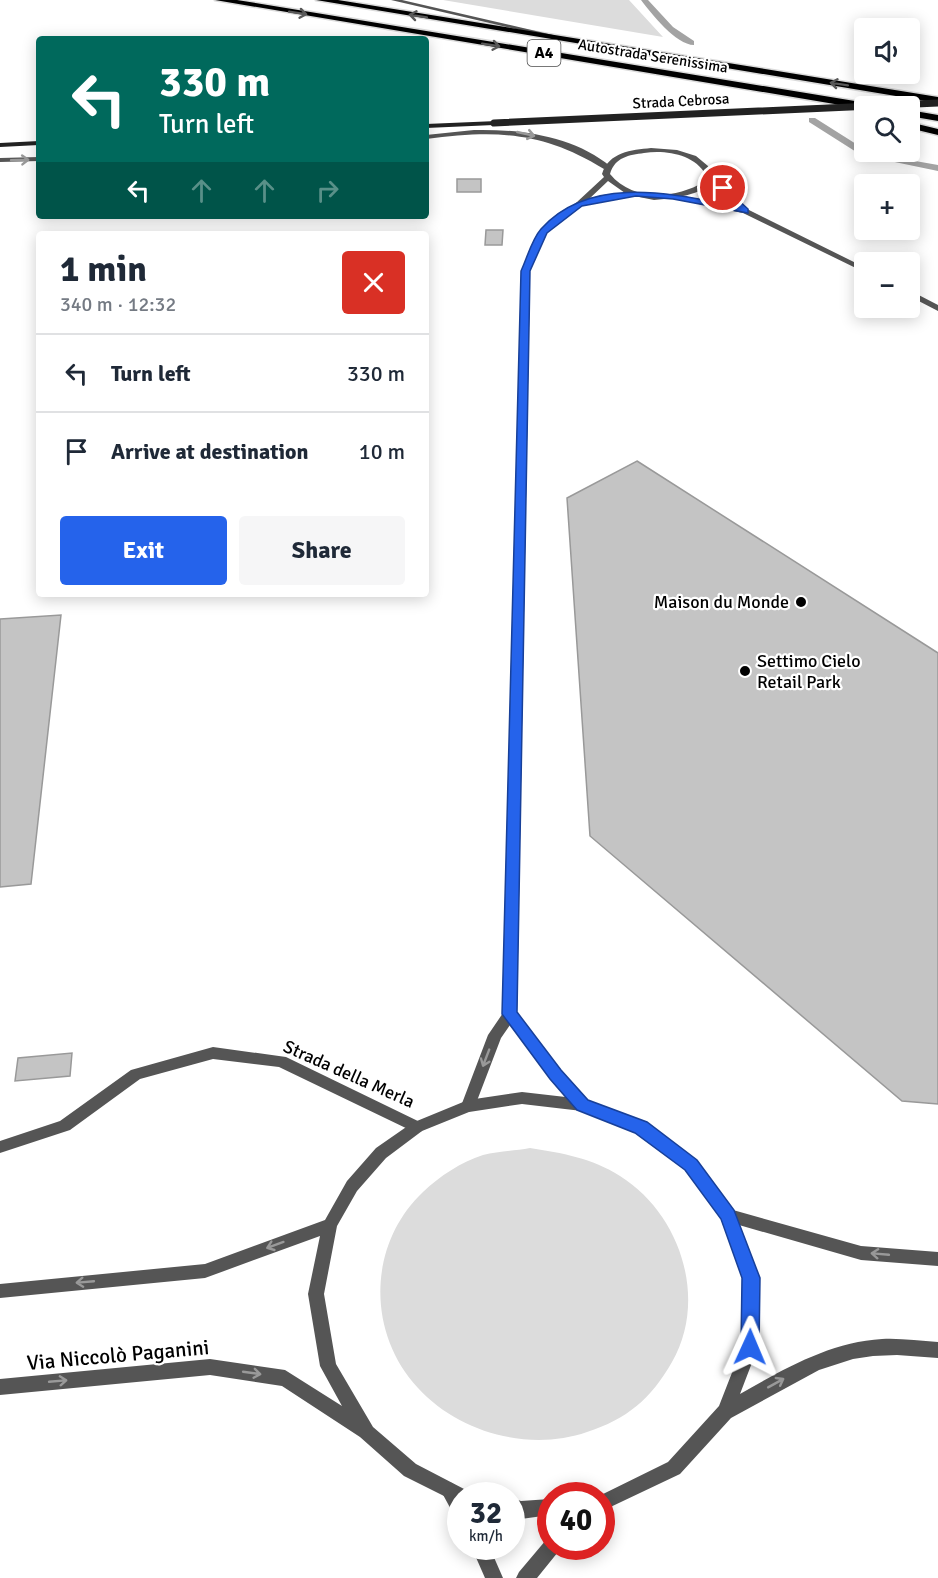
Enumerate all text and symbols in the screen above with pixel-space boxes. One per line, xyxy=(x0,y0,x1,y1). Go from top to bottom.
one-way arrow xyxy=(288,8,308,19)
one-way arrow xyxy=(409,10,429,21)
map controls xyxy=(854,18,920,318)
button: sound xyxy=(854,18,920,84)
street label: Autostrada Serenissima xyxy=(577,35,729,77)
one-way arrow xyxy=(480,39,500,50)
road number: A4 xyxy=(528,40,560,66)
text: 330 m xyxy=(159,57,270,108)
icon: left xyxy=(60,60,138,138)
one-way arrow xyxy=(829,78,849,89)
street label: Strada Cebrosa xyxy=(632,89,730,113)
button: search xyxy=(854,96,920,162)
text: Turn left xyxy=(159,108,254,141)
one-way arrow xyxy=(516,128,535,140)
one-way arrow xyxy=(9,154,29,165)
pin xyxy=(697,162,748,213)
icon: arrive xyxy=(706,171,739,204)
icon: left xyxy=(122,174,155,207)
icon: ahead xyxy=(185,174,218,207)
icon: ahead xyxy=(248,174,281,207)
icon: right xyxy=(311,174,344,207)
button: + xyxy=(854,174,920,240)
text: 1 min xyxy=(60,247,147,292)
button: close xyxy=(342,251,405,314)
button: − xyxy=(854,252,920,318)
text: 340 m · 12:32 xyxy=(60,292,176,317)
icon: left xyxy=(60,357,93,390)
text: Turn left xyxy=(111,360,191,387)
text: 330 m xyxy=(347,360,405,387)
icon: arrive xyxy=(60,435,93,468)
text: Arrive at destination xyxy=(111,438,308,465)
text: 10 m xyxy=(359,438,405,465)
button: Exit xyxy=(60,516,227,585)
button: Share xyxy=(239,516,405,585)
place label: Maison du Monde xyxy=(654,591,789,613)
marker: Maison du Monde xyxy=(794,595,808,609)
place label: Settimo Cielo Retail Park xyxy=(757,650,861,693)
marker: Settimo Cielo Retail Park xyxy=(738,664,752,678)
street label: Strada della Merla xyxy=(280,1035,418,1113)
one-way arrow xyxy=(479,1049,490,1067)
one-way arrow xyxy=(266,1241,285,1252)
one-way arrow xyxy=(870,1248,890,1259)
one-way arrow xyxy=(76,1277,96,1288)
position arrow xyxy=(718,1315,782,1379)
street label: Via Niccolò Paganini xyxy=(26,1334,210,1376)
one-way arrow xyxy=(242,1368,262,1379)
one-way arrow xyxy=(48,1375,68,1386)
one-way arrow xyxy=(767,1377,784,1389)
speed limit sign: 40 xyxy=(537,1482,615,1560)
text: 32 xyxy=(470,1495,502,1532)
text: km/h xyxy=(469,1527,503,1545)

